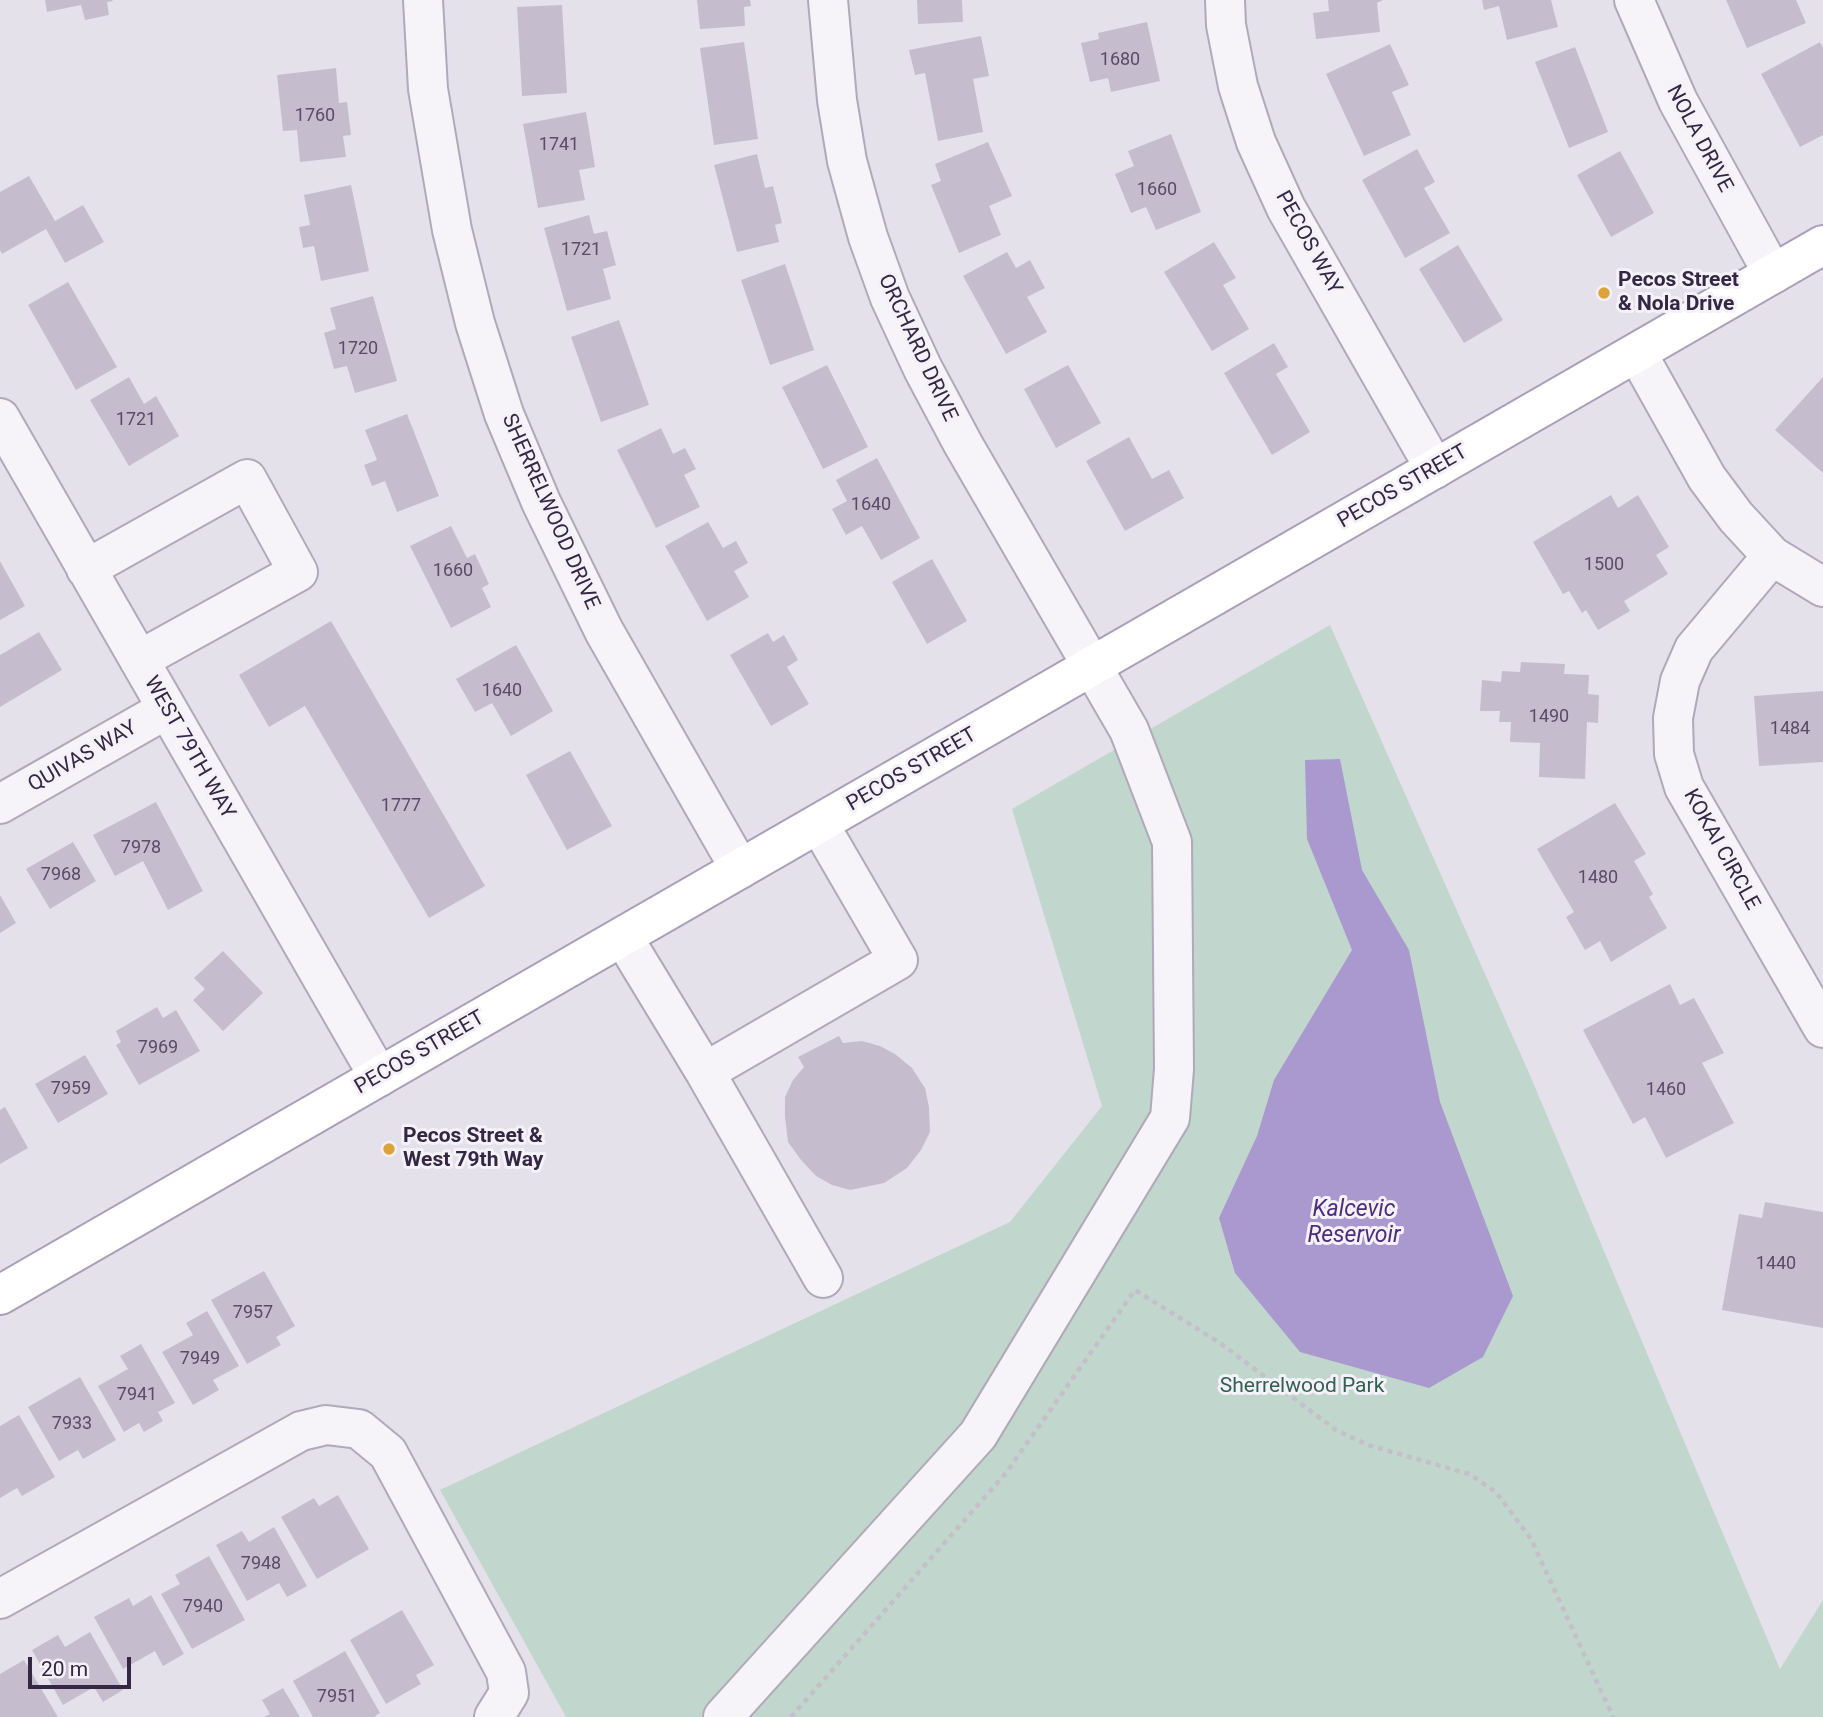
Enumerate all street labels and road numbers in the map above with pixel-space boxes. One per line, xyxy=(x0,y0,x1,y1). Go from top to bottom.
street label: NOLA DRIVE xyxy=(1660,81,1738,197)
street label: PECOS WAY xyxy=(1269,187,1347,299)
street label: ORCHARD DRIVE xyxy=(872,270,962,426)
street label: SHERRELWOOD DRIVE xyxy=(496,410,604,614)
street label: PECOS STREET xyxy=(1334,440,1472,534)
street label: WEST 79TH WAY xyxy=(138,672,240,824)
street label: QUIVAS WAY xyxy=(24,716,142,798)
street label: PECOS STREET xyxy=(843,723,981,817)
street label: KOKAI CIRCLE xyxy=(1677,785,1765,915)
street label: PECOS STREET xyxy=(351,1006,489,1100)

